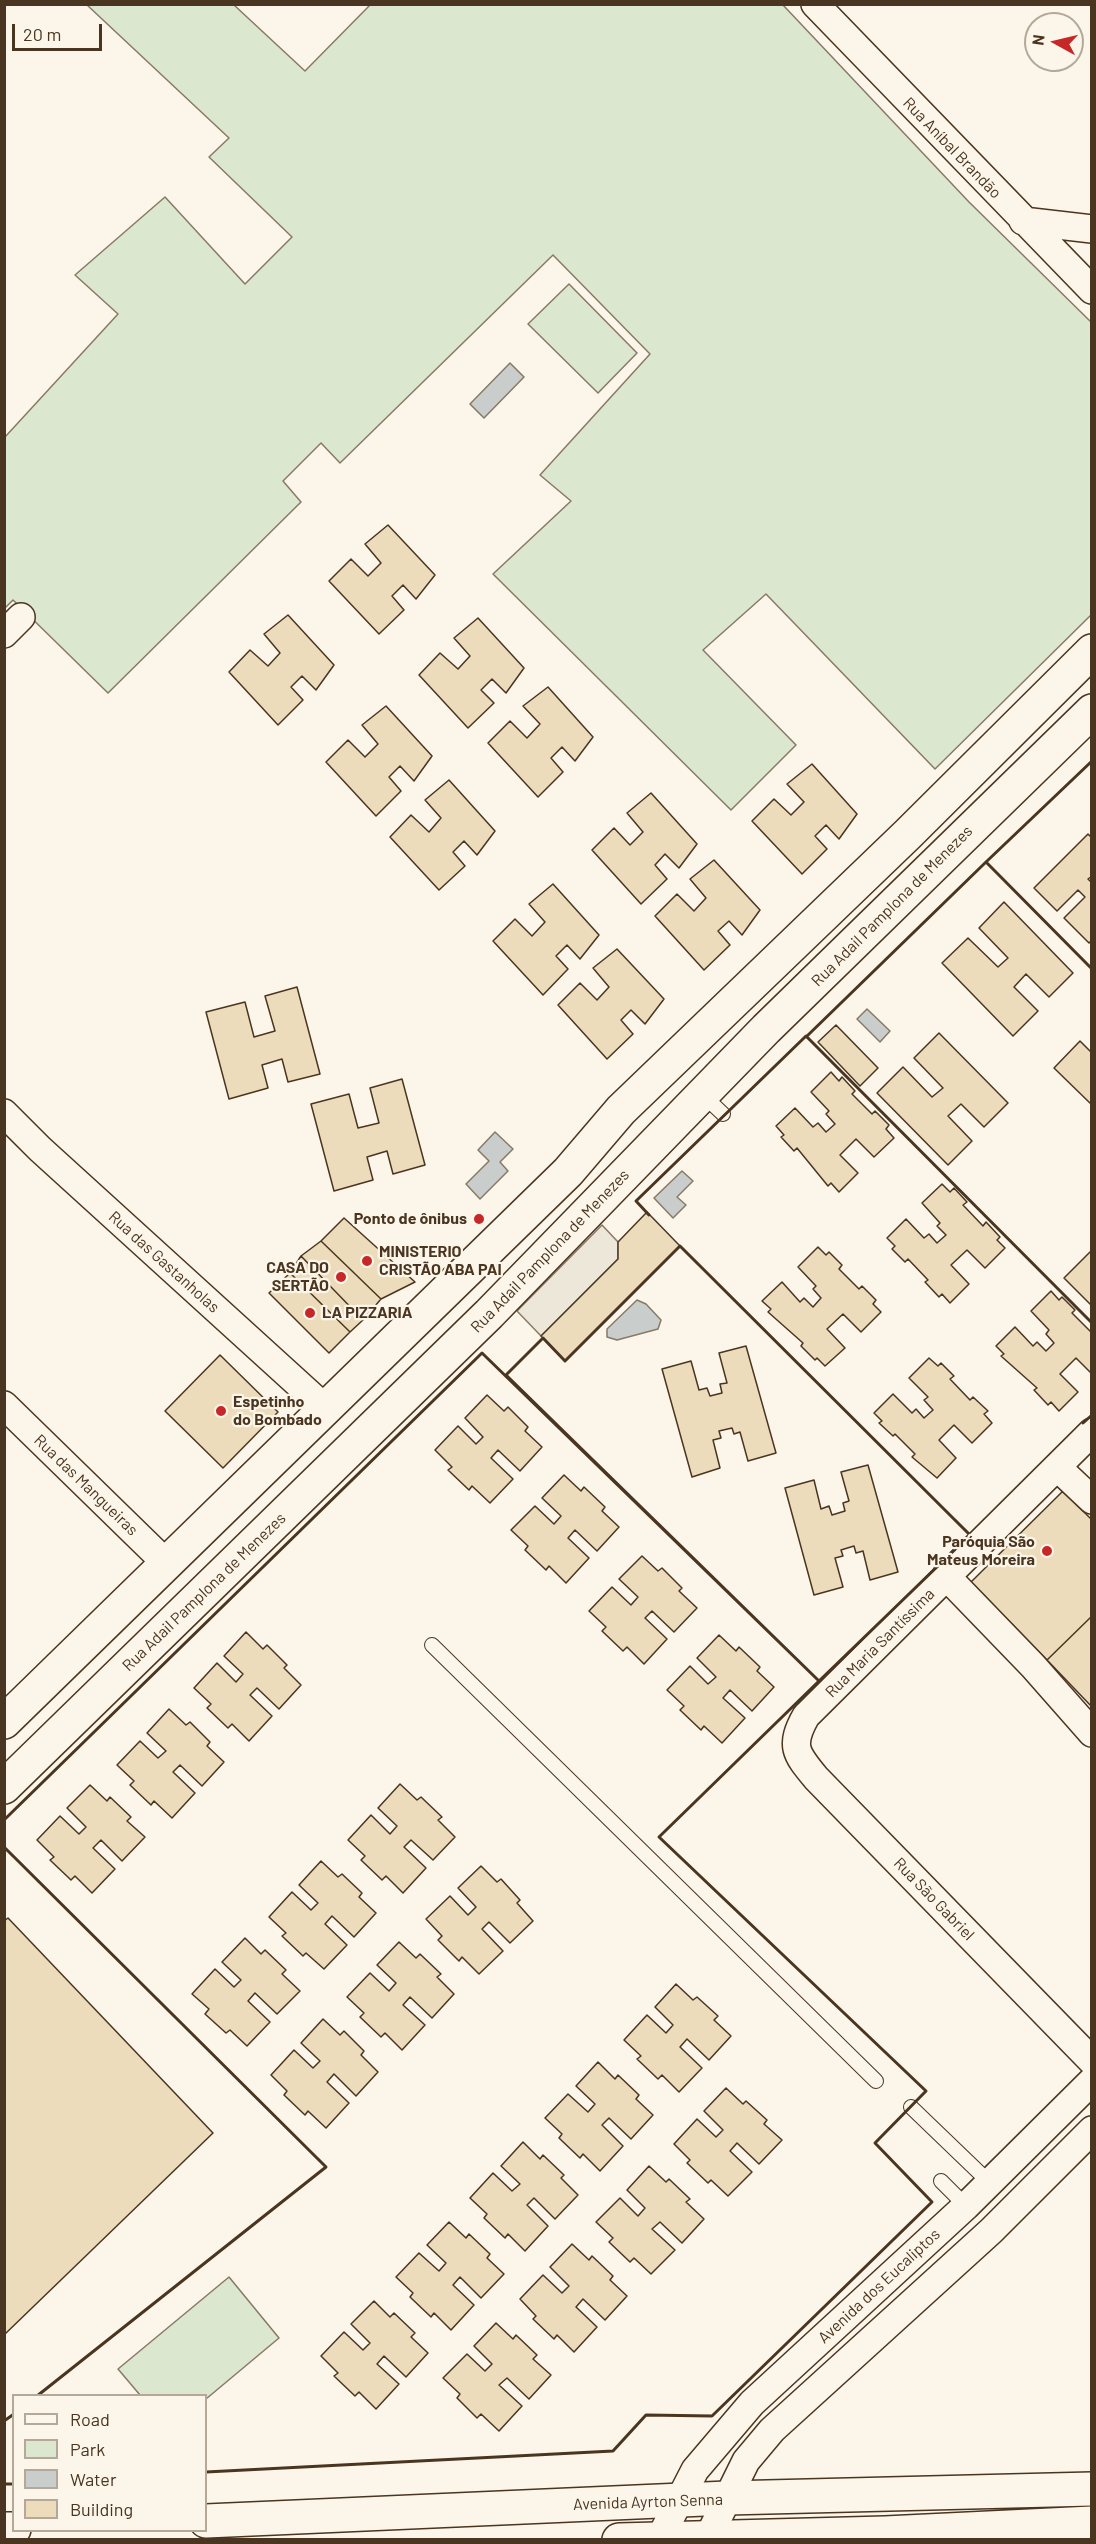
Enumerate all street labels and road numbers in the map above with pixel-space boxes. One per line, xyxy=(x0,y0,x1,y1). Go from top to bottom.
street label: Rua Aníbal Brandão xyxy=(899,93,1005,203)
street label: Rua Adail Pamplona de Menezes xyxy=(807,821,977,991)
street label: Rua Adail Pamplona de Menezes xyxy=(467,1165,633,1337)
street label: Rua das Gastanholas xyxy=(105,1207,223,1317)
street label: Rua das Mangueiras xyxy=(30,1430,142,1540)
street label: Rua Adail Pamplona de Menezes xyxy=(118,1509,290,1675)
street label: Rua Maria Santíssima xyxy=(821,1584,939,1702)
street label: Rua São Gabriel xyxy=(890,1854,978,1944)
street label: Avenida dos Eucaliptos xyxy=(814,2225,944,2347)
street label: Avenida Ayrton Senna xyxy=(573,2490,723,2514)

